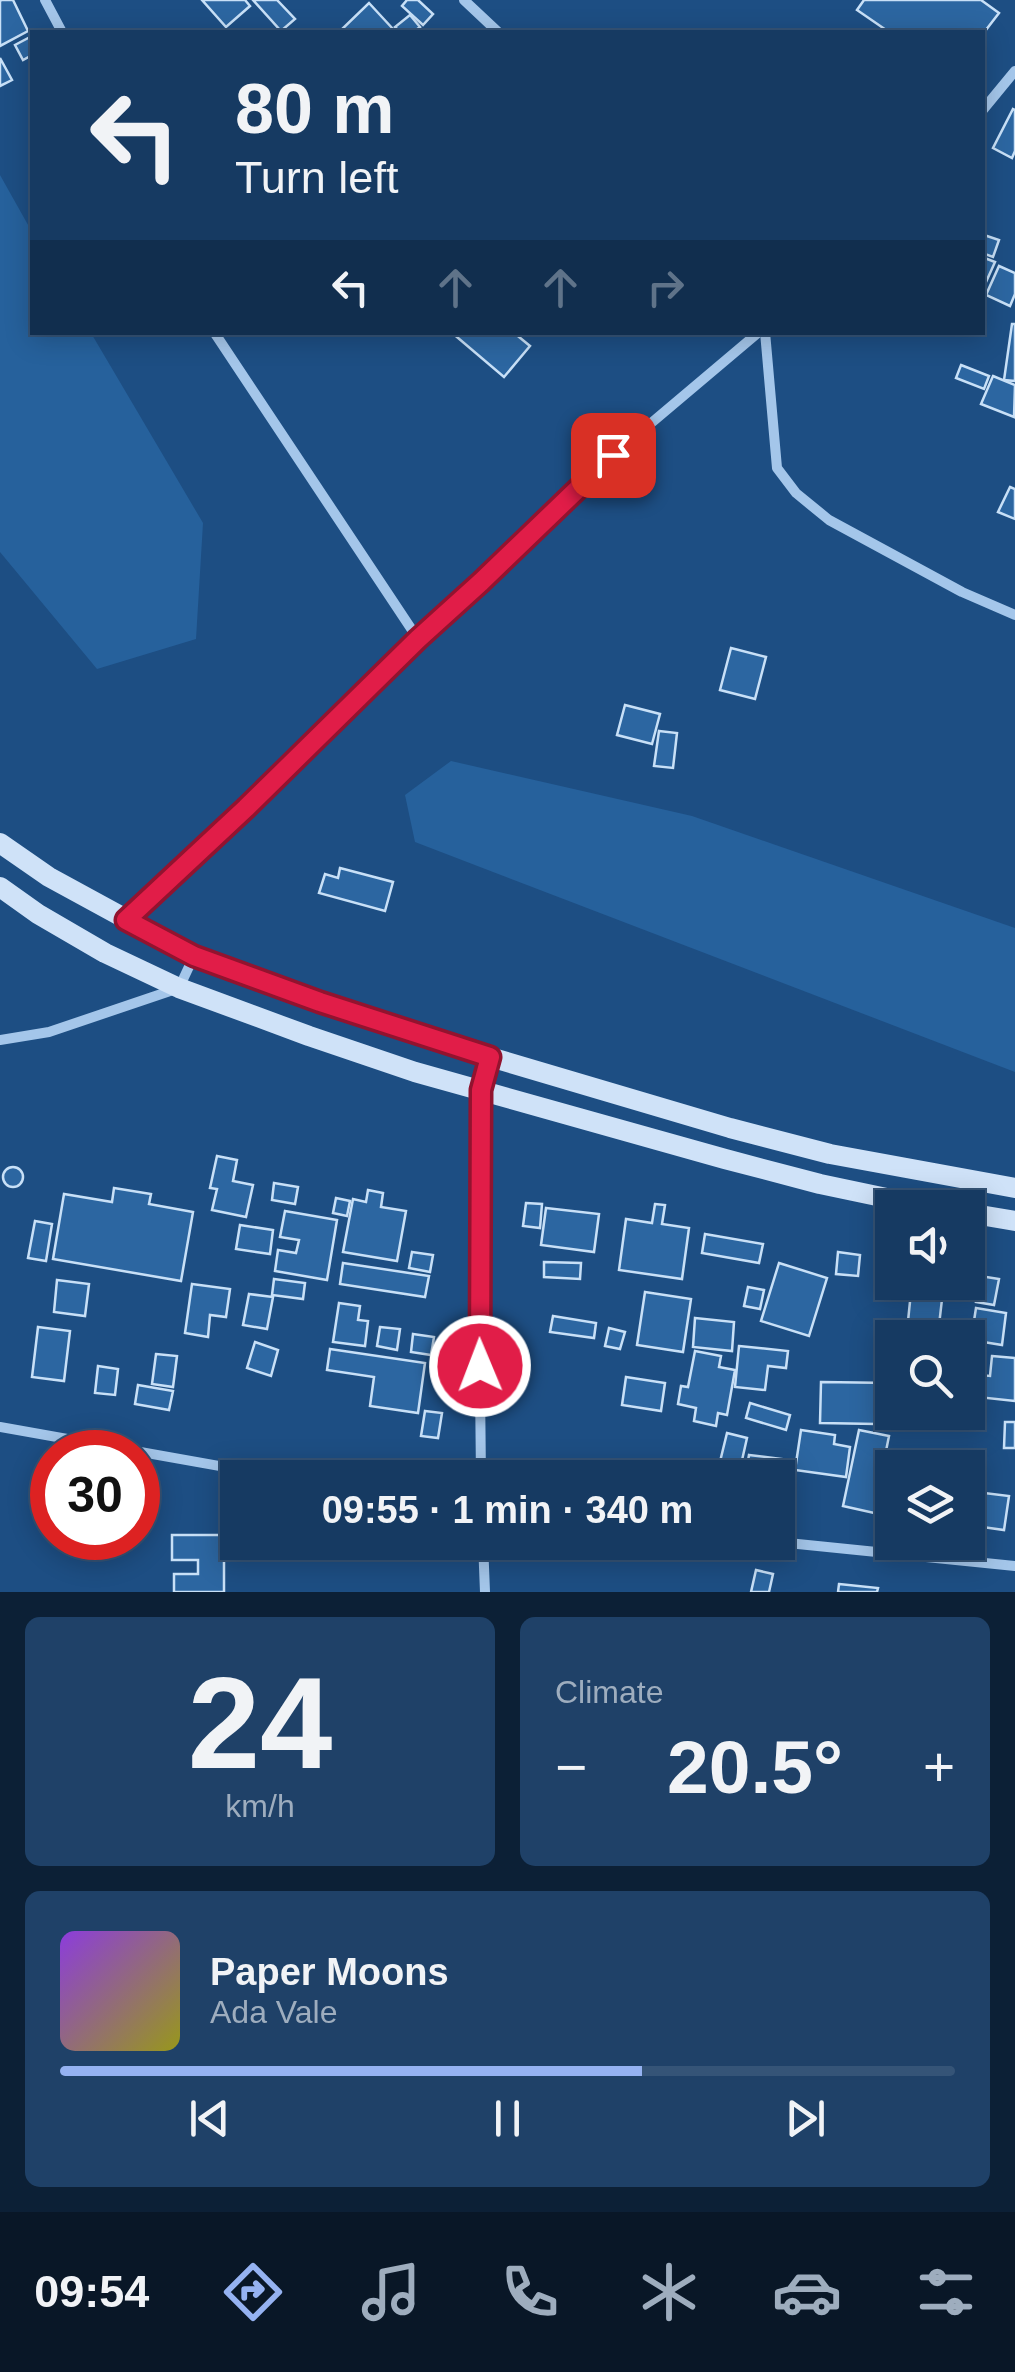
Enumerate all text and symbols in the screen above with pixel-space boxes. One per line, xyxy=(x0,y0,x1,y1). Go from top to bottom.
icon: left xyxy=(70,70,200,200)
text: 80 m xyxy=(235,70,395,148)
text: Turn left xyxy=(235,152,398,203)
icon: left xyxy=(323,260,378,315)
icon: ahead xyxy=(428,260,483,315)
icon: ahead xyxy=(533,260,588,315)
icon: right xyxy=(638,260,693,315)
pin xyxy=(571,413,656,498)
icon: arrive xyxy=(586,428,641,483)
map controls xyxy=(875,1190,985,1560)
button: sound xyxy=(875,1190,985,1300)
position arrow xyxy=(428,1314,532,1418)
button: search xyxy=(875,1320,985,1430)
speed limit sign: 30 xyxy=(30,1430,160,1560)
button: layers xyxy=(875,1450,985,1560)
text: 09:55 · 1 min · 340 m xyxy=(322,1489,693,1531)
text: 24 xyxy=(188,1650,332,1796)
text: Climate xyxy=(555,1674,663,1710)
text: 20.5° xyxy=(667,1725,843,1809)
text: − xyxy=(555,1736,587,1798)
text: + xyxy=(923,1736,955,1798)
text: km/h xyxy=(225,1788,295,1824)
text: Paper Moons xyxy=(210,1951,449,1993)
text: Ada Vale xyxy=(210,1994,338,2030)
icon: previous xyxy=(182,2091,237,2146)
icon: pause xyxy=(480,2091,535,2146)
icon: next xyxy=(778,2091,833,2146)
icon: directions xyxy=(218,2257,288,2327)
icon: music xyxy=(356,2257,426,2327)
icon: phone xyxy=(495,2257,565,2327)
icon: climate xyxy=(634,2257,704,2327)
icon: car xyxy=(772,2257,842,2327)
icon: filters xyxy=(911,2257,981,2327)
text: 09:54 xyxy=(34,2266,149,2317)

